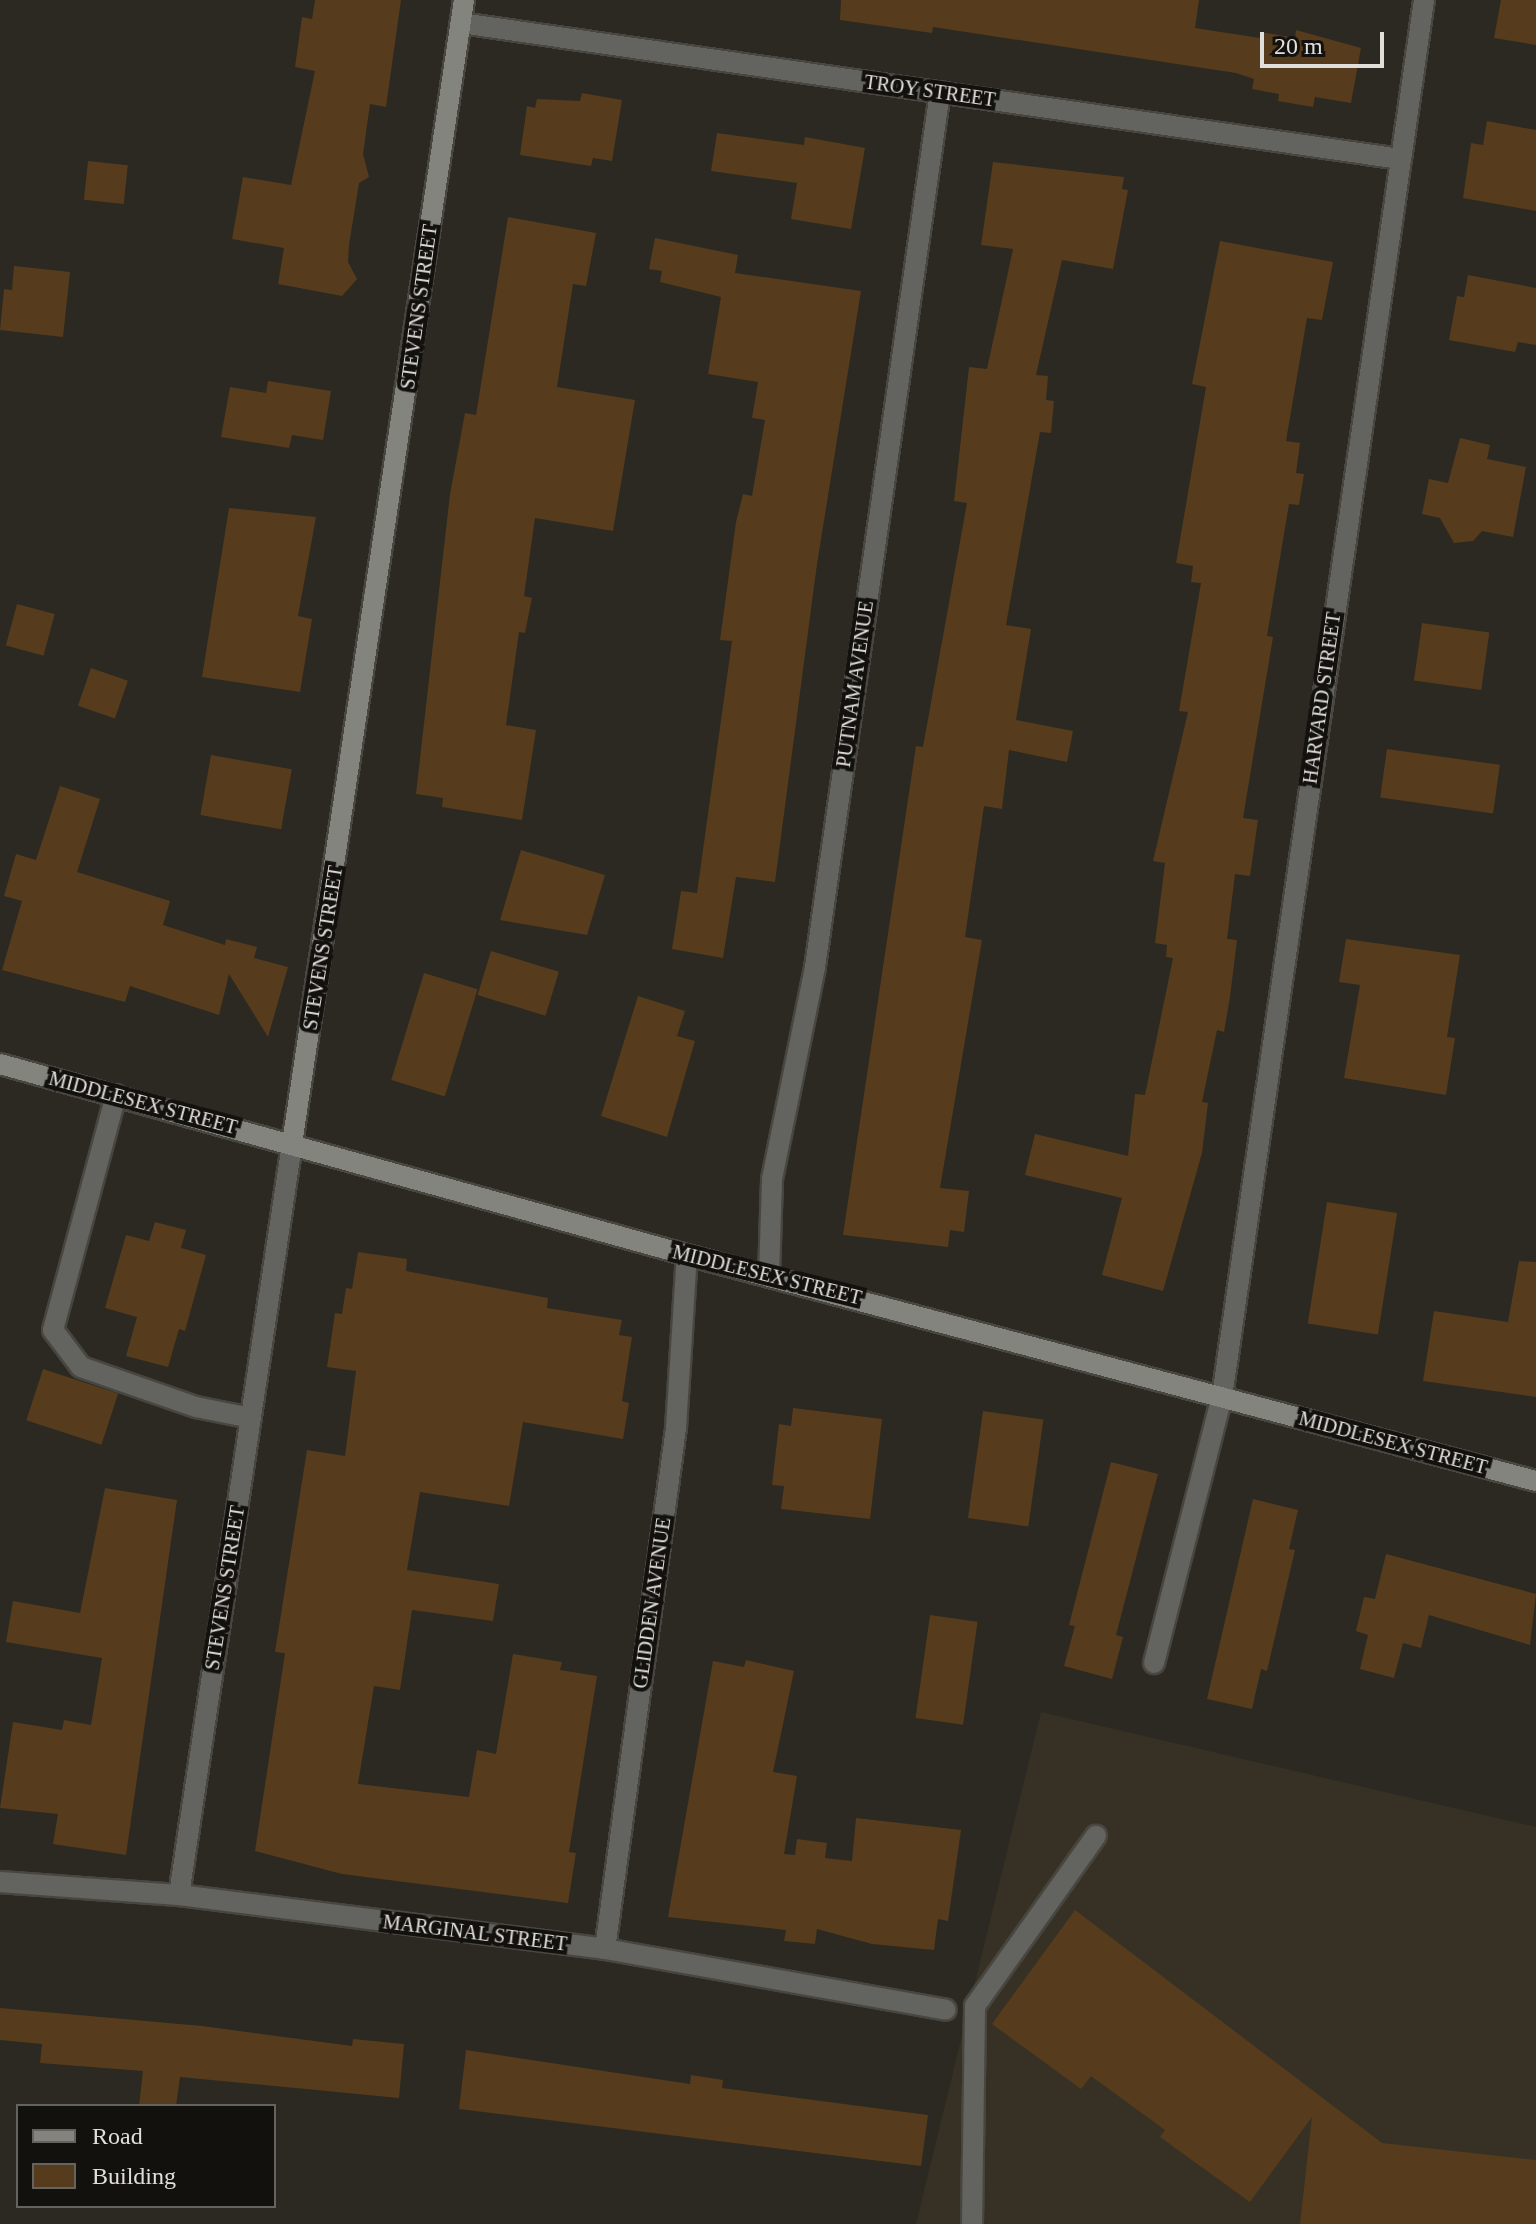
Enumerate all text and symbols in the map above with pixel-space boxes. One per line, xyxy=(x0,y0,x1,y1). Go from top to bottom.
scale bar xyxy=(1264,16,1388,66)
text: 20 m xyxy=(1274,33,1323,59)
street label: TROY STREET xyxy=(863,70,997,112)
street label: STEVENS STREET xyxy=(396,223,442,391)
street label: PUTNAM AVENUE xyxy=(831,599,879,769)
street label: HARVARD STREET xyxy=(1298,611,1346,785)
street label: STEVENS STREET xyxy=(298,864,348,1032)
street label: MIDDLESEX STREET xyxy=(46,1066,240,1140)
street label: MIDDLESEX STREET xyxy=(670,1240,864,1310)
street label: MIDDLESEX STREET xyxy=(1296,1406,1490,1480)
street label: STEVENS STREET xyxy=(200,1504,250,1672)
street label: GLIDDEN AVENUE xyxy=(628,1515,676,1691)
street label: MARGINAL STREET xyxy=(381,1910,569,1956)
legend xyxy=(16,2104,276,2208)
text: Road xyxy=(92,2123,143,2149)
text: Building xyxy=(92,2163,176,2189)

